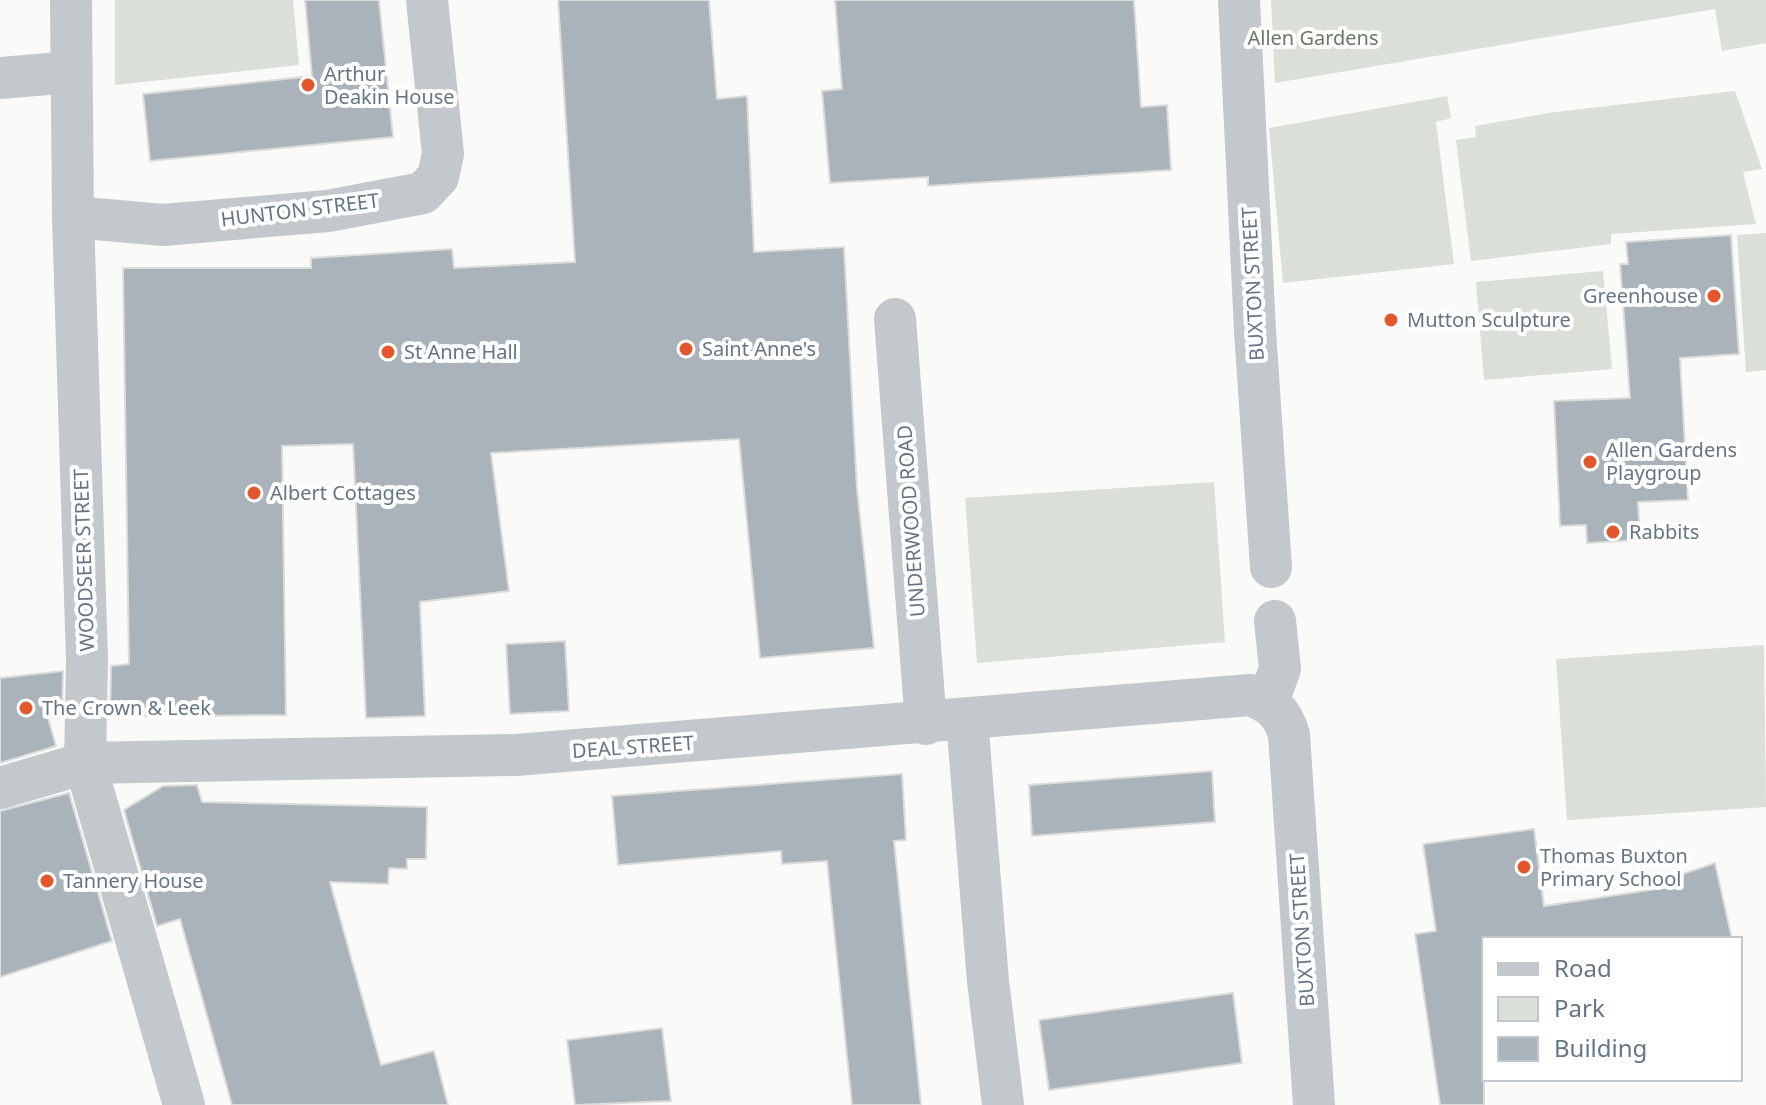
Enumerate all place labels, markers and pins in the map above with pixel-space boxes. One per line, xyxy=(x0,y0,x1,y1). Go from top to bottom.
place label: Arthur Deakin House xyxy=(324,60,455,110)
marker: Arthur Deakin House xyxy=(299,76,317,94)
place label: Greenhouse xyxy=(1583,282,1698,309)
marker: Greenhouse xyxy=(1705,287,1723,305)
place label: Mutton Sculpture xyxy=(1407,306,1571,333)
marker: Mutton Sculpture xyxy=(1382,311,1400,329)
place label: Saint Anne's xyxy=(702,335,816,362)
place label: St Anne Hall xyxy=(404,338,518,365)
marker: Saint Anne's xyxy=(677,340,695,358)
marker: St Anne Hall xyxy=(379,343,397,361)
place label: Allen Gardens Playgroup xyxy=(1606,436,1737,486)
marker: Allen Gardens Playgroup xyxy=(1581,453,1599,471)
place label: Albert Cottages xyxy=(270,479,416,506)
marker: Albert Cottages xyxy=(245,484,263,502)
place label: Rabbits xyxy=(1629,518,1699,545)
marker: Rabbits xyxy=(1604,523,1622,541)
place label: The Crown & Leek xyxy=(42,694,211,721)
marker: The Crown & Leek xyxy=(17,699,35,717)
place label: Thomas Buxton Primary School xyxy=(1540,842,1688,892)
marker: Thomas Buxton Primary School xyxy=(1515,858,1533,876)
place label: Tannery House xyxy=(63,867,204,894)
marker: Tannery House xyxy=(38,872,56,890)

